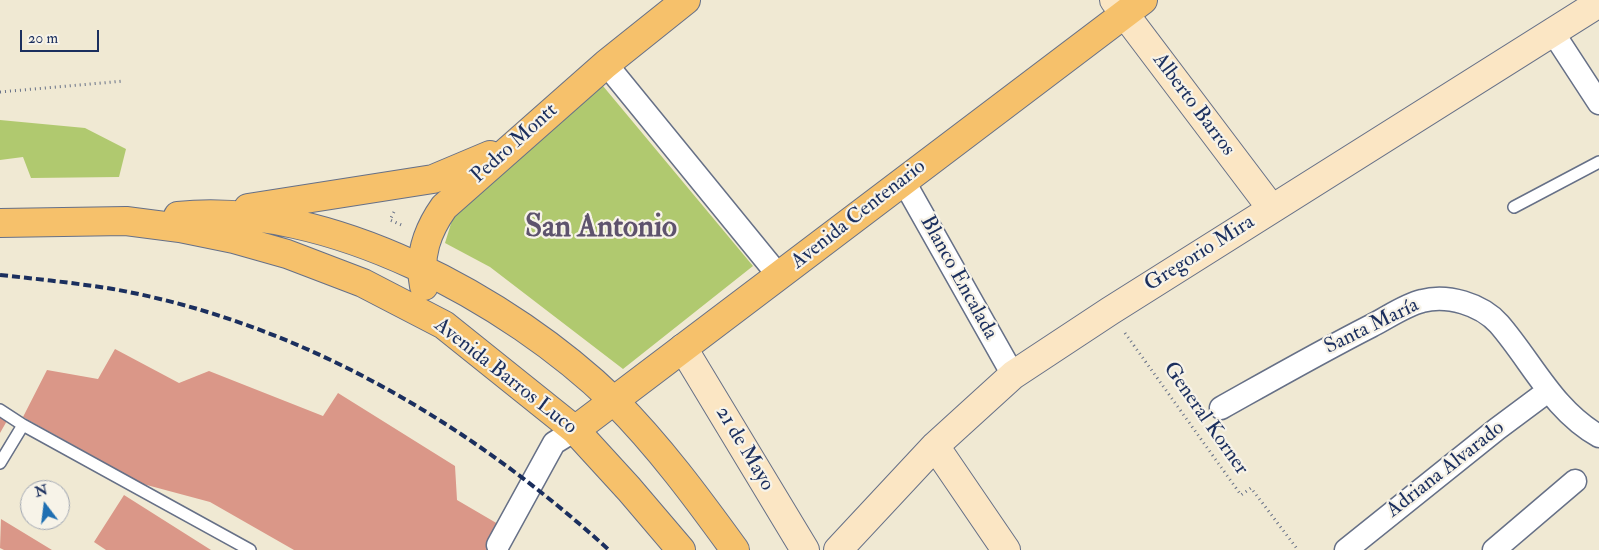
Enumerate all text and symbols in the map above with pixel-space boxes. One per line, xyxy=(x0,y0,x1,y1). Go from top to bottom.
scale bar xyxy=(22,20,101,52)
text: 20 m xyxy=(28,29,58,48)
street label: Alberto Barros xyxy=(1146,49,1240,161)
street label: Pedro Montt xyxy=(467,99,563,189)
street label: Avenida Centenario xyxy=(787,155,931,275)
district label: San Antonio xyxy=(525,210,677,248)
street label: Gregorio Mira xyxy=(1140,210,1260,298)
street label: Blanco Encalada xyxy=(914,212,1002,344)
street label: Santa María xyxy=(1321,293,1423,361)
street label: Avenida Barros Luco xyxy=(429,313,581,441)
street label: General Korner xyxy=(1157,358,1253,480)
street label: 21 de Mayo xyxy=(709,402,779,496)
street label: Adriana Alvarado xyxy=(1382,416,1510,524)
north arrow xyxy=(20,480,70,530)
text: N xyxy=(33,481,49,501)

